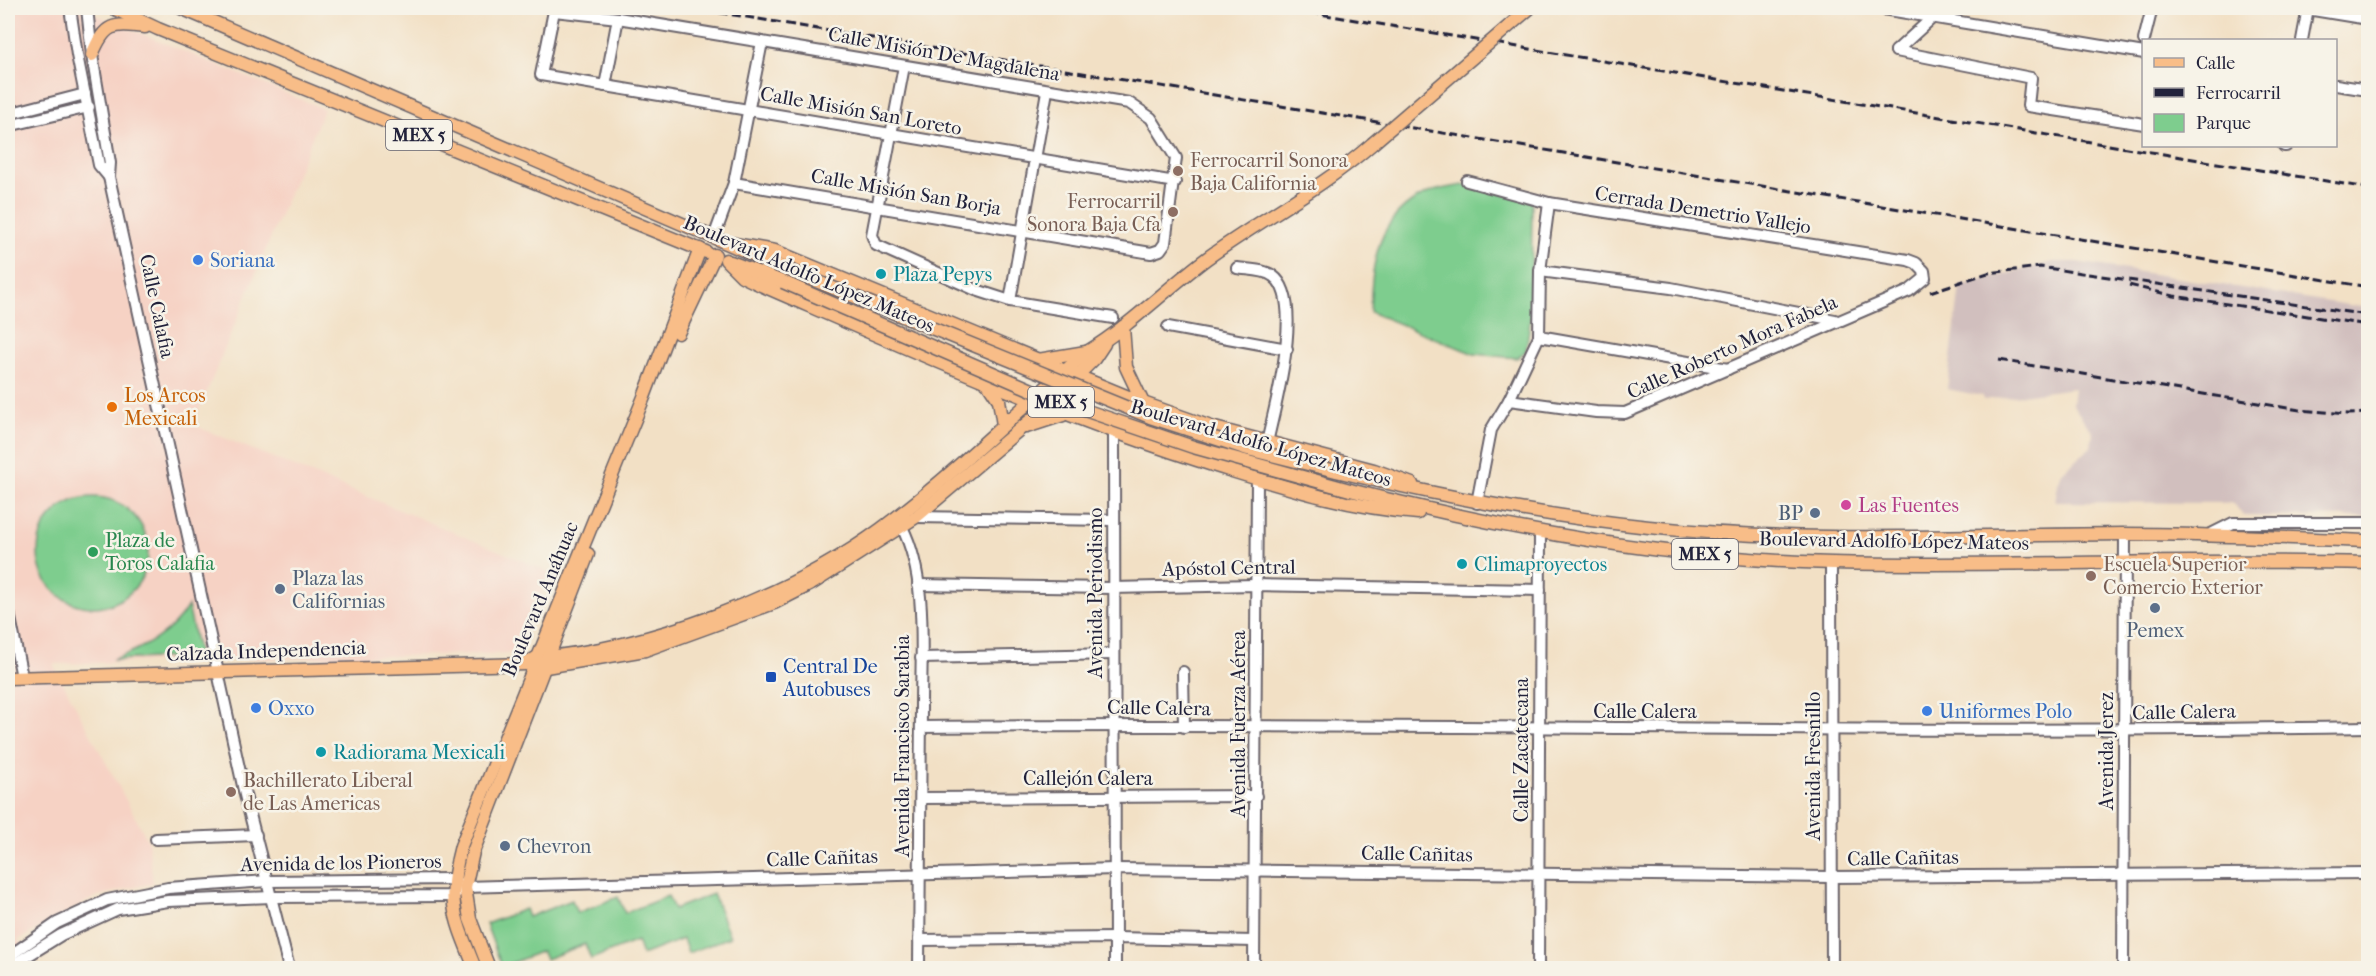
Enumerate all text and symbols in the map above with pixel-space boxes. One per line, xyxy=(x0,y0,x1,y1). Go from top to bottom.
street label: Calle Misión De Magdalena xyxy=(826,22,1062,86)
legend xyxy=(2142,39,2337,147)
text: Calle xyxy=(2196,53,2235,74)
street label: Calle Misión San Loreto xyxy=(758,82,964,140)
text: Ferrocarril xyxy=(2196,83,2281,104)
text: Parque xyxy=(2196,113,2251,134)
road number: MEX 5 xyxy=(386,120,452,150)
place label: Ferrocarril Sonora Baja California xyxy=(1190,149,1349,195)
street label: Calle Misión San Borja xyxy=(809,164,1004,220)
marker: Ferrocarril Sonora Baja California xyxy=(1171,164,1185,178)
street label: Cerrada Demetrio Vallejo xyxy=(1593,182,1813,238)
place label: Ferrocarril Sonora Baja Cfa xyxy=(1027,190,1162,236)
marker: Ferrocarril Sonora Baja Cfa xyxy=(1166,205,1180,219)
street label: Boulevard Adolfo López Mateos xyxy=(680,211,938,337)
place label: Soriana xyxy=(210,249,276,272)
street label: Calle Calafia xyxy=(135,252,179,361)
marker: Soriana xyxy=(191,253,205,267)
place label: Plaza Pepys xyxy=(893,263,992,286)
marker: Plaza Pepys xyxy=(874,267,888,281)
street label: Calle Roberto Mora Fabela xyxy=(1623,290,1841,404)
place label: Los Arcos Mexicali xyxy=(124,384,206,430)
road number: MEX 5 xyxy=(1028,387,1094,417)
street label: Boulevard Adolfo López Mateos xyxy=(1128,395,1394,491)
marker: Los Arcos Mexicali xyxy=(105,400,119,414)
place label: Las Fuentes xyxy=(1858,494,1959,517)
marker: Las Fuentes xyxy=(1839,498,1853,512)
place label: BP xyxy=(1778,502,1803,525)
marker: BP xyxy=(1808,506,1822,520)
street label: Avenida Periodismo xyxy=(1084,508,1107,679)
street label: Boulevard Anáhuac xyxy=(497,518,583,680)
street label: Boulevard Adolfo López Mateos xyxy=(1759,527,2029,555)
place label: Plaza de Toros Calafia xyxy=(105,529,215,575)
road number: MEX 5 xyxy=(1672,539,1738,569)
marker: Plaza de Toros Calafia xyxy=(86,545,100,559)
place label: Climaproyectos xyxy=(1474,553,1607,576)
place label: Escuela Superior Comercio Exterior xyxy=(2103,553,2263,599)
street label: Apóstol Central xyxy=(1161,555,1296,581)
marker: Climaproyectos xyxy=(1455,557,1469,571)
place label: Plaza las Californias xyxy=(292,567,385,613)
marker: Escuela Superior Comercio Exterior xyxy=(2084,569,2098,583)
marker: Plaza las Californias xyxy=(273,582,287,596)
marker: Pemex xyxy=(2148,601,2162,615)
place label: Pemex xyxy=(2126,619,2185,642)
street label: Avenida Fuerza Aérea xyxy=(1227,630,1250,818)
street label: Avenida Francisco Sarabia xyxy=(891,634,914,858)
street label: Calzada Independencia xyxy=(166,636,367,666)
place label: Central De Autobuses xyxy=(782,655,878,701)
marker: Central De Autobuses xyxy=(764,670,778,684)
street label: Calle Zacatecana xyxy=(1510,677,1533,822)
street label: Avenida Fresnillo xyxy=(1802,692,1825,841)
street label: Avenida Jerez xyxy=(2095,692,2118,811)
street label: Calle Calera xyxy=(1107,696,1212,720)
place label: Oxxo xyxy=(268,697,315,720)
street label: Calle Calera xyxy=(1593,700,1698,723)
place label: Uniformes Polo xyxy=(1939,700,2072,723)
street label: Calle Calera xyxy=(2132,700,2237,724)
marker: Oxxo xyxy=(249,701,263,715)
marker: Uniformes Polo xyxy=(1920,704,1934,718)
place label: Radiorama Mexicali xyxy=(333,741,505,764)
marker: Radiorama Mexicali xyxy=(314,745,328,759)
street label: Callejón Calera xyxy=(1023,767,1154,790)
place label: Bachillerato Liberal de Las Americas xyxy=(243,769,413,815)
marker: Bachillerato Liberal de Las Americas xyxy=(224,785,238,799)
place label: Chevron xyxy=(517,835,592,858)
marker: Chevron xyxy=(498,839,512,853)
street label: Calle Cañitas xyxy=(1361,842,1473,866)
street label: Calle Cañitas xyxy=(766,845,878,871)
street label: Calle Cañitas xyxy=(1847,846,1959,870)
street label: Avenida de los Pioneros xyxy=(239,850,442,876)

